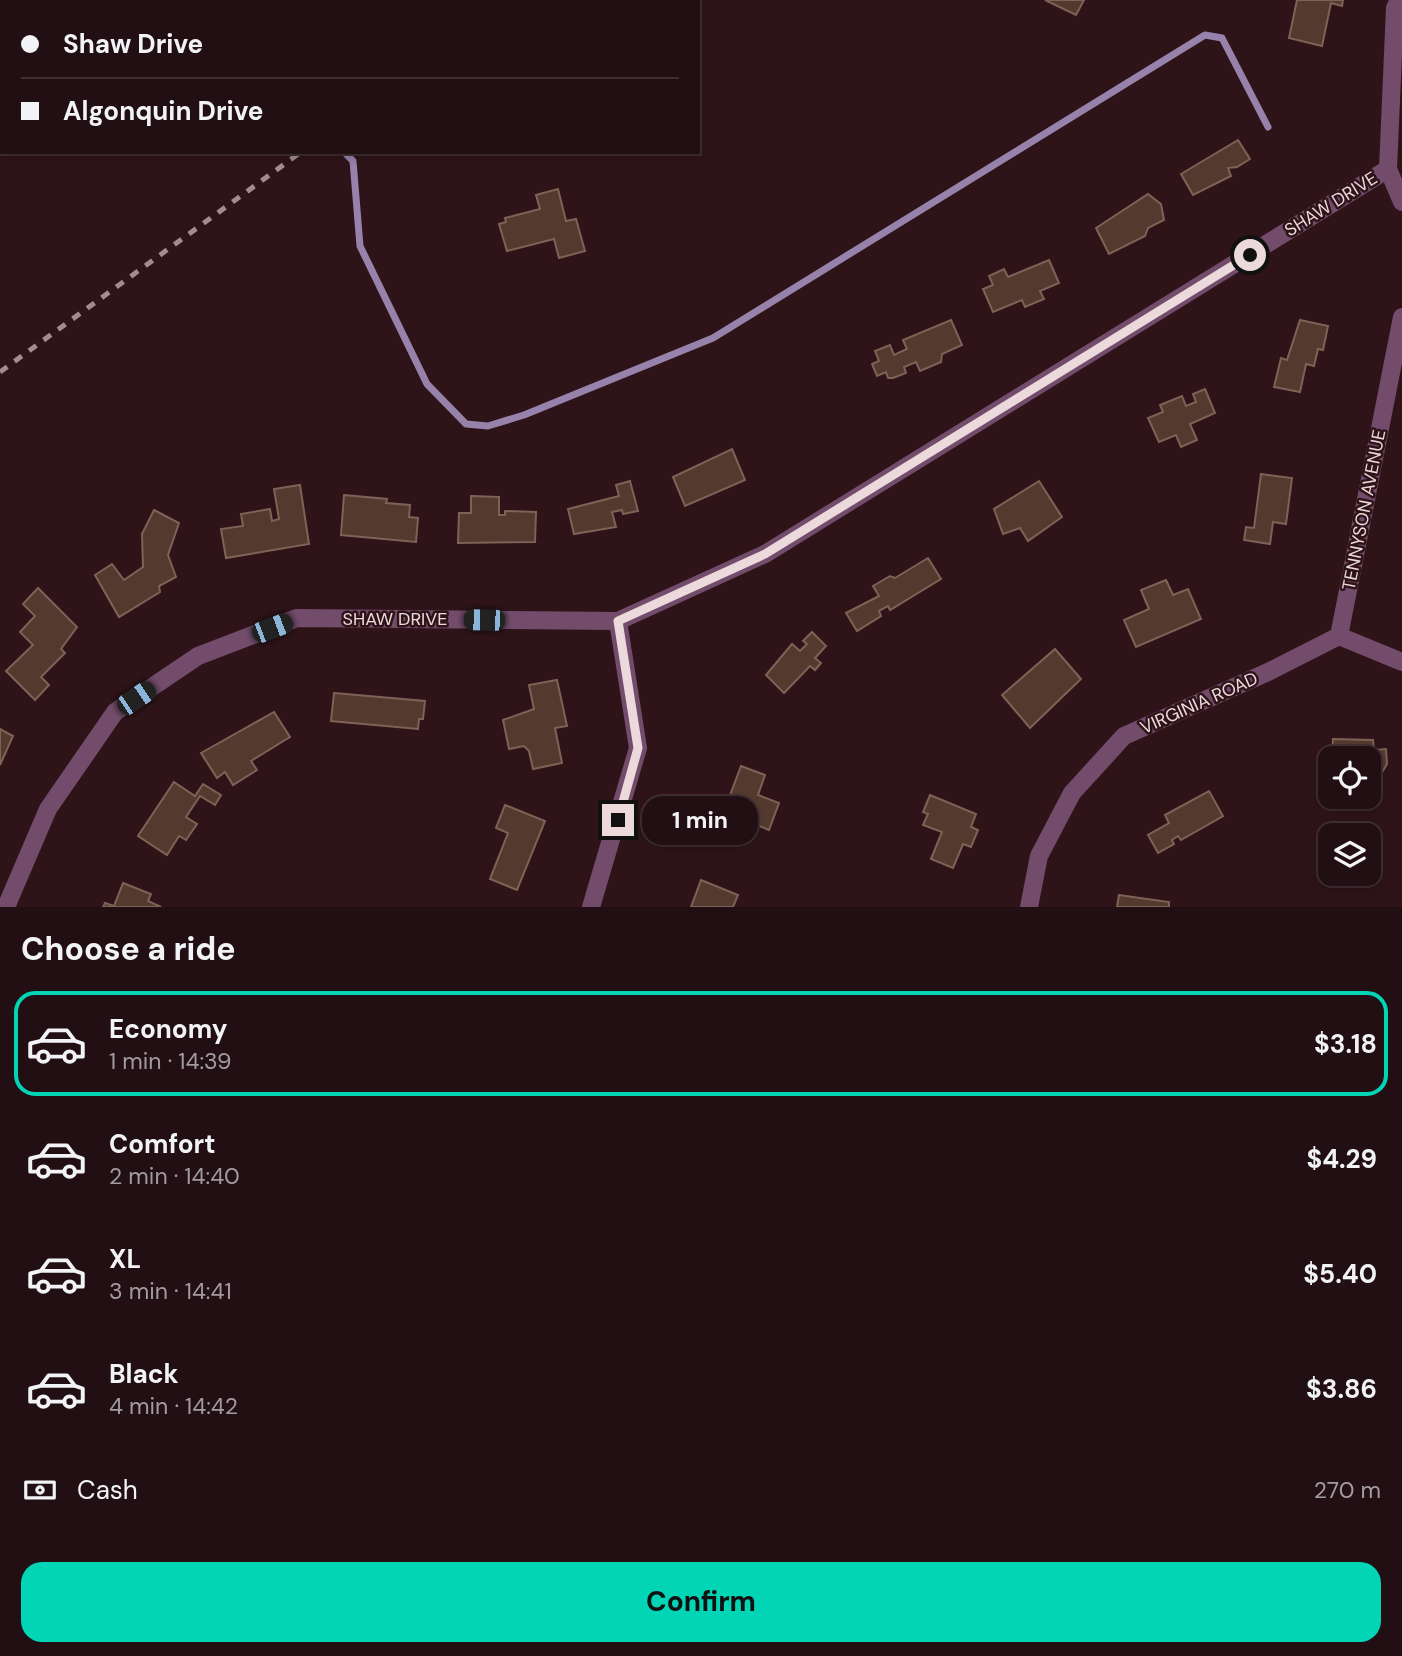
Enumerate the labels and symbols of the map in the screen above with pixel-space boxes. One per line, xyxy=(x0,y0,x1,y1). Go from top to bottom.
street label: SHAW DRIVE xyxy=(1280,166,1382,242)
route start xyxy=(1234,239,1266,271)
street label: TENNYSON AVENUE xyxy=(1337,428,1391,592)
street label: SHAW DRIVE xyxy=(342,607,448,631)
car xyxy=(463,609,506,631)
car xyxy=(249,611,296,645)
street label: VIRGINIA ROAD xyxy=(1136,666,1262,740)
car xyxy=(113,678,160,718)
callout: 1 min xyxy=(642,796,758,844)
route end xyxy=(602,804,634,836)

